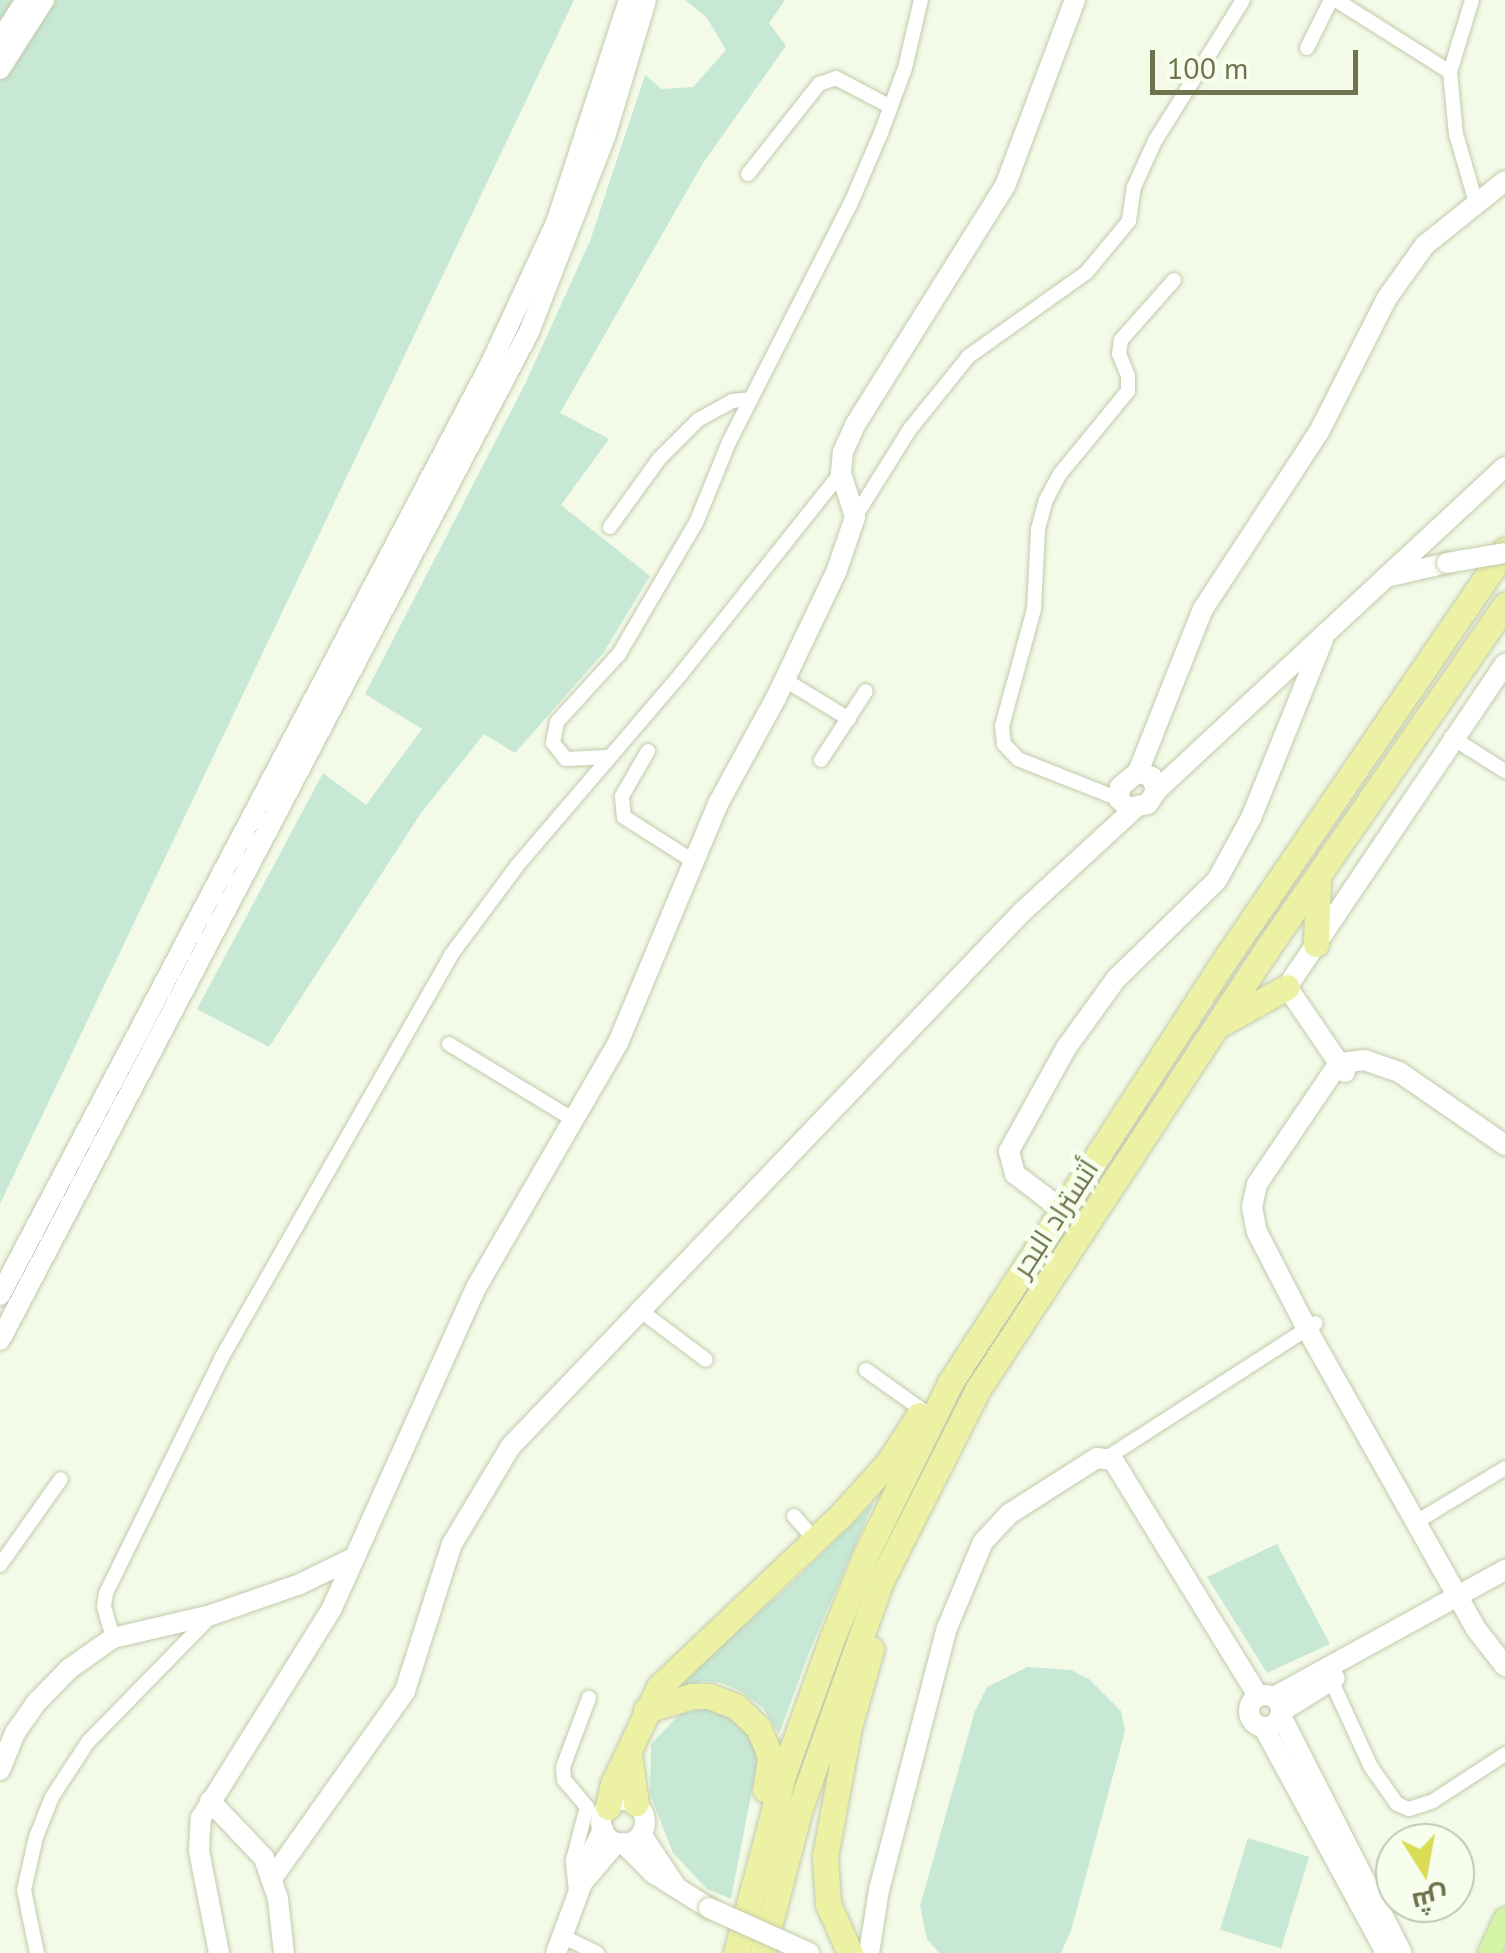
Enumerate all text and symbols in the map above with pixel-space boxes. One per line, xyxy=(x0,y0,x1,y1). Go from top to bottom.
scale bar xyxy=(1155,30,1362,92)
text: 100 m xyxy=(1167,48,1248,87)
street label: أتستراد البحر xyxy=(1005,1153,1105,1283)
north arrow xyxy=(1375,1823,1475,1923)
text: ش xyxy=(1409,1879,1452,1923)

